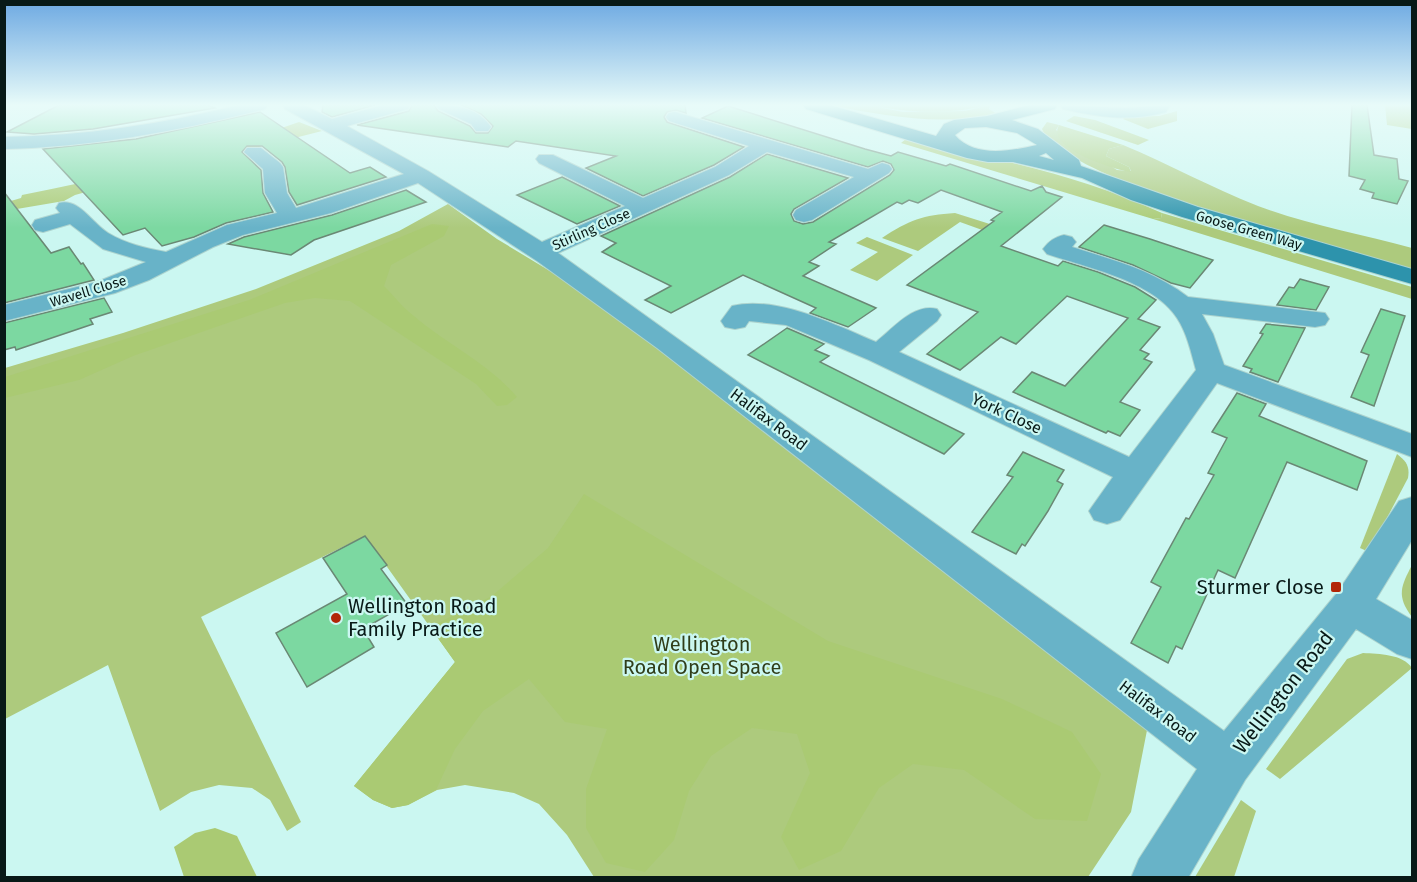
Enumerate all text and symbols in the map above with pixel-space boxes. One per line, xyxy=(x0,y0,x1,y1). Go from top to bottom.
street label: Stirling Close xyxy=(550,205,633,254)
street label: Goose Green Way xyxy=(1194,207,1304,254)
street label: Wavell Close xyxy=(48,272,128,311)
street label: Halifax Road xyxy=(727,384,811,454)
street label: York Close xyxy=(969,389,1045,438)
place label: Sturmer Close xyxy=(1197,575,1324,599)
marker: Sturmer Close xyxy=(1329,580,1343,594)
place label: Wellington Road Family Practice xyxy=(348,594,496,641)
marker: Wellington Road Family Practice xyxy=(329,611,343,625)
street label: Wellington Road xyxy=(1228,626,1338,758)
park label: Wellington Road Open Space xyxy=(623,632,781,679)
street label: Halifax Road xyxy=(1116,676,1200,746)

